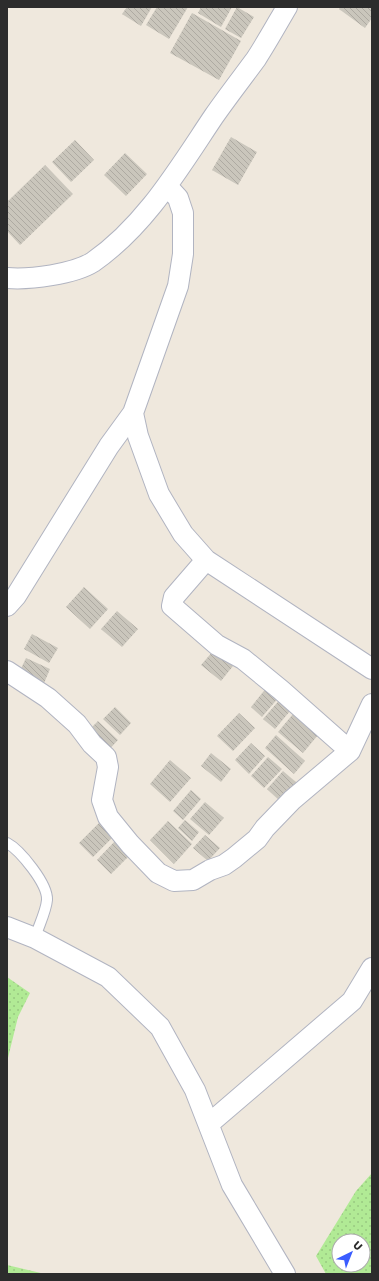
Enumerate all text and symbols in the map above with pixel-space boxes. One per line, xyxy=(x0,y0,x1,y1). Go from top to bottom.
north arrow xyxy=(331,1233,371,1273)
text: U xyxy=(350,1237,366,1254)

